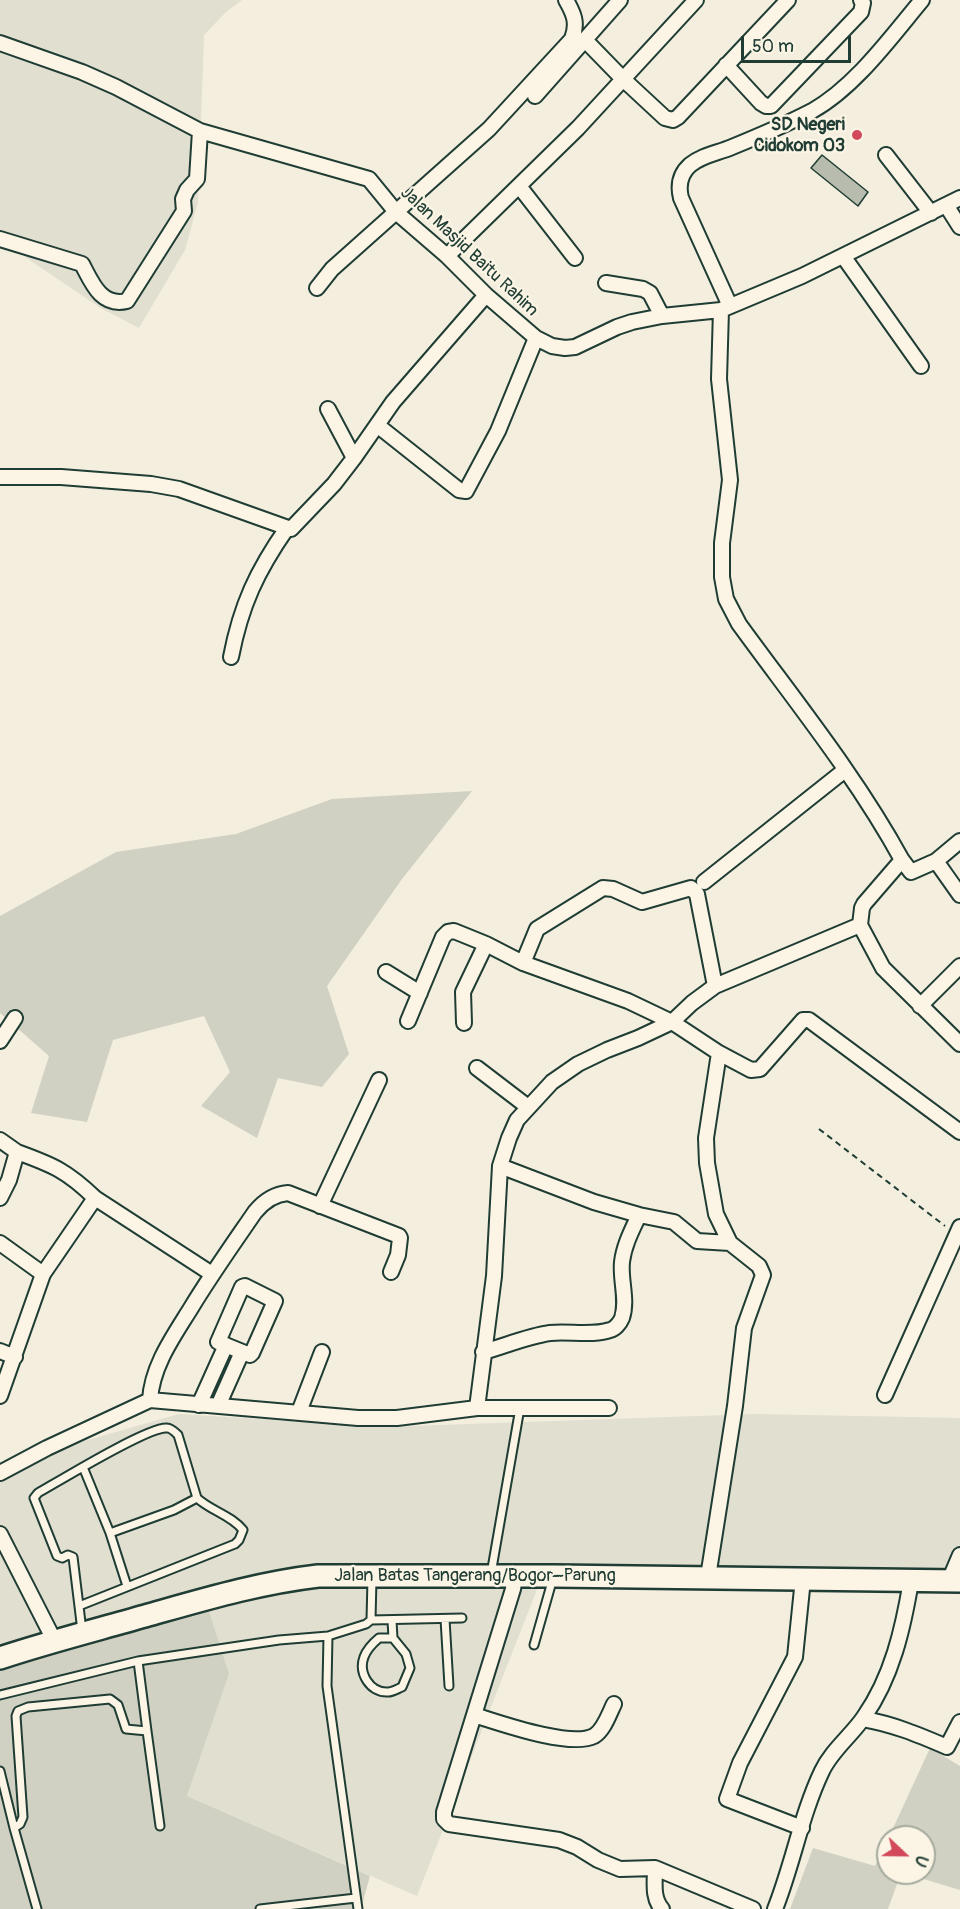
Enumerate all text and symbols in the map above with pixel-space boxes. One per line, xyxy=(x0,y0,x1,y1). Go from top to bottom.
scale bar xyxy=(744,24,854,62)
text: 50 m xyxy=(752,35,794,58)
place label: SD Negeri Cidokom 03 xyxy=(754,114,845,156)
marker: SD Negeri Cidokom 03 xyxy=(850,128,864,142)
street label: Jalan Masjid Baitu Rahim xyxy=(396,182,542,322)
street label: Jalan Batas Tangerang/Bogor–Parung xyxy=(334,1565,616,1587)
north arrow xyxy=(876,1825,936,1885)
text: U xyxy=(910,1852,932,1870)

